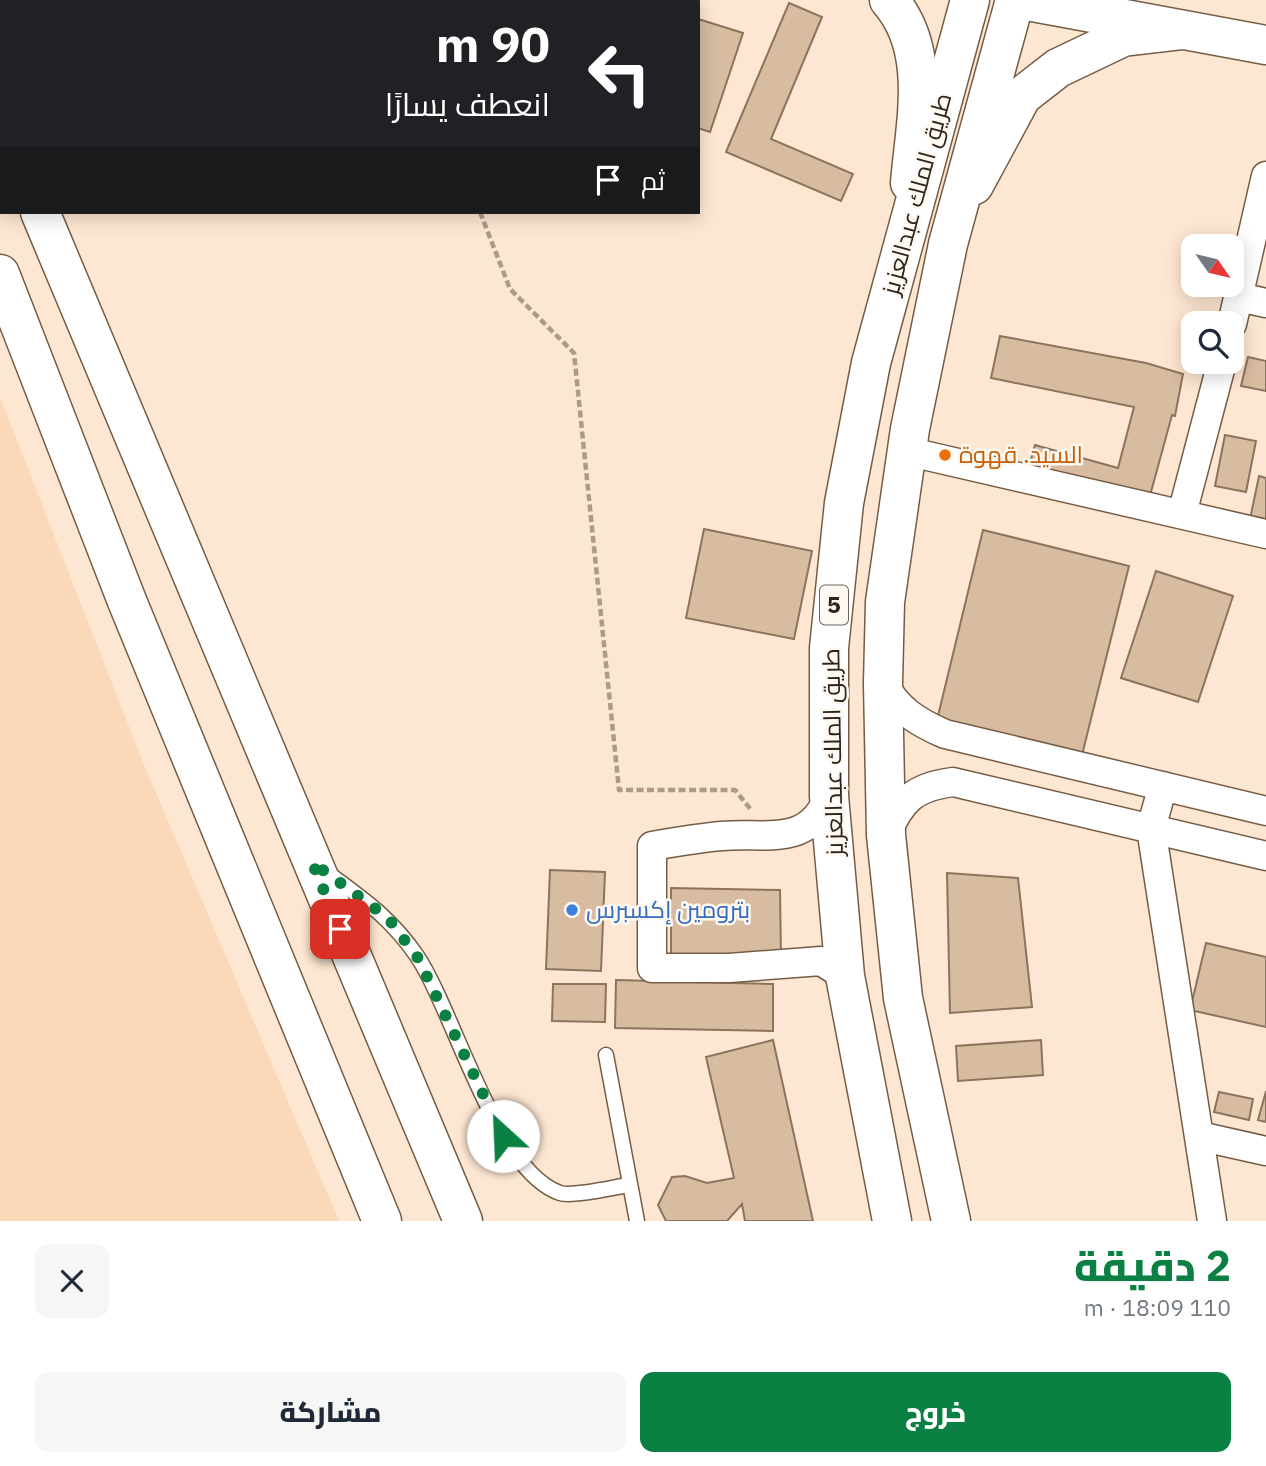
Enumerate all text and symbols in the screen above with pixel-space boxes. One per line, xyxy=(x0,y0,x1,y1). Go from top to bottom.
text: 90 m xyxy=(436,12,550,75)
icon: left xyxy=(574,28,665,119)
text: انعطف يسارًا xyxy=(385,83,550,125)
street label: طريق الملك عبدالعزيز xyxy=(873,89,958,300)
icon: arrive xyxy=(589,161,627,199)
text: ثم xyxy=(641,163,665,197)
north arrow xyxy=(1181,234,1244,298)
map controls xyxy=(1181,234,1244,374)
button: search xyxy=(1181,311,1244,374)
place label: السيد. قهوة xyxy=(959,438,1083,470)
marker: السيد. قهوة xyxy=(937,447,953,463)
road number: 5 xyxy=(820,586,848,624)
street label: طريق الملك عبدالعزيز xyxy=(814,648,850,858)
place label: بترومين إكسبرس xyxy=(586,893,750,925)
pin xyxy=(310,899,370,959)
marker: بترومين إكسبرس xyxy=(564,902,580,918)
icon: arrive xyxy=(321,910,359,948)
position arrow xyxy=(466,1099,540,1173)
text: 2 دقيقة xyxy=(1074,1238,1231,1293)
button: close xyxy=(35,1244,109,1318)
text: 110 m · 18:09 xyxy=(1084,1292,1231,1322)
button: مشاركة xyxy=(35,1372,626,1452)
button: خروج xyxy=(640,1372,1231,1452)

